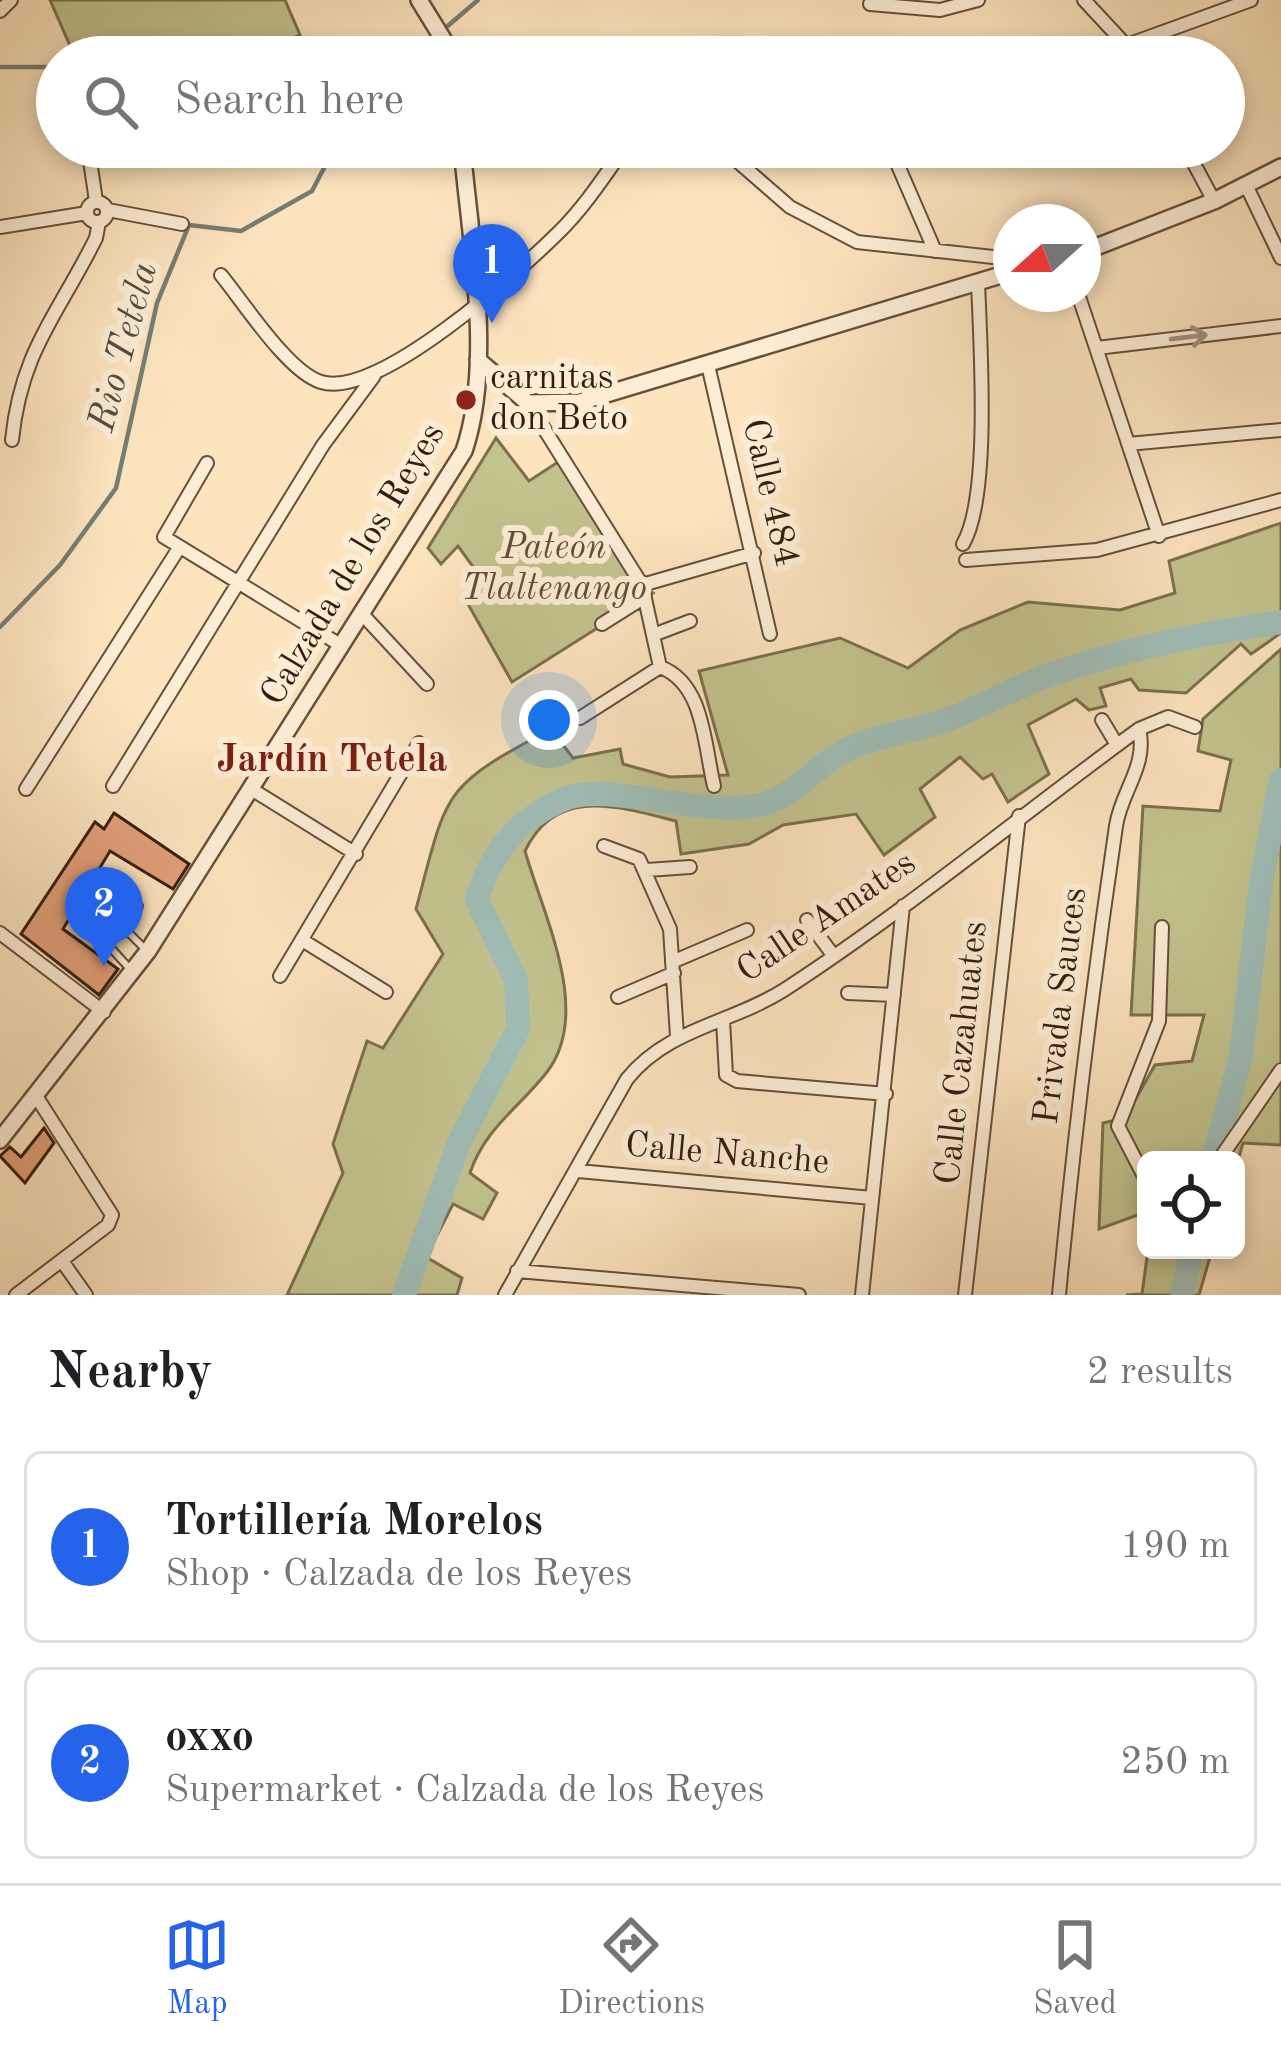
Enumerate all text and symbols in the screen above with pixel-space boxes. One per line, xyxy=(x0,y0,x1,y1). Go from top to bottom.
search box xyxy=(36,36,1245,168)
icon: search xyxy=(78,69,144,135)
text: Search here xyxy=(174,79,404,124)
north arrow xyxy=(993,204,1101,312)
pin: 1 xyxy=(453,224,531,323)
water label: Rio Tetela xyxy=(82,258,165,437)
one-way arrow xyxy=(1169,325,1208,348)
place label: carnitas don Beto xyxy=(490,361,628,438)
marker: carnitas don Beto xyxy=(453,387,479,413)
street label: Calle 484 xyxy=(735,416,803,570)
street label: Calzada de los Reyes xyxy=(256,418,452,712)
park label: Pateón Tlaltenango xyxy=(461,531,647,608)
your location xyxy=(519,690,579,750)
district label: Jardín Tetela xyxy=(216,741,448,780)
street label: Calle Amates xyxy=(731,845,923,991)
pin: 2 xyxy=(65,867,143,966)
street label: Privada Sauces xyxy=(1030,885,1094,1127)
street label: Calle Cazahuates xyxy=(931,919,995,1187)
street label: Calle Nanche xyxy=(623,1128,831,1182)
map controls xyxy=(1137,1151,1245,1259)
button: locate xyxy=(1137,1151,1245,1259)
text: Nearby xyxy=(48,1348,213,1399)
text: 2 results xyxy=(1087,1353,1233,1392)
text: Tortillería Morelos xyxy=(165,1500,543,1545)
text: 1 xyxy=(79,1527,101,1566)
text: 190 m xyxy=(1120,1527,1230,1566)
text: Shop · Calzada de los Reyes xyxy=(165,1555,632,1594)
text: oxxo xyxy=(165,1716,254,1761)
text: 2 xyxy=(79,1743,101,1782)
text: 250 m xyxy=(1120,1743,1230,1782)
text: Supermarket · Calzada de los Reyes xyxy=(165,1771,764,1810)
tab: Map xyxy=(164,1912,230,2025)
tab: Directions xyxy=(558,1912,705,2025)
tab: Saved xyxy=(1033,1912,1117,2025)

